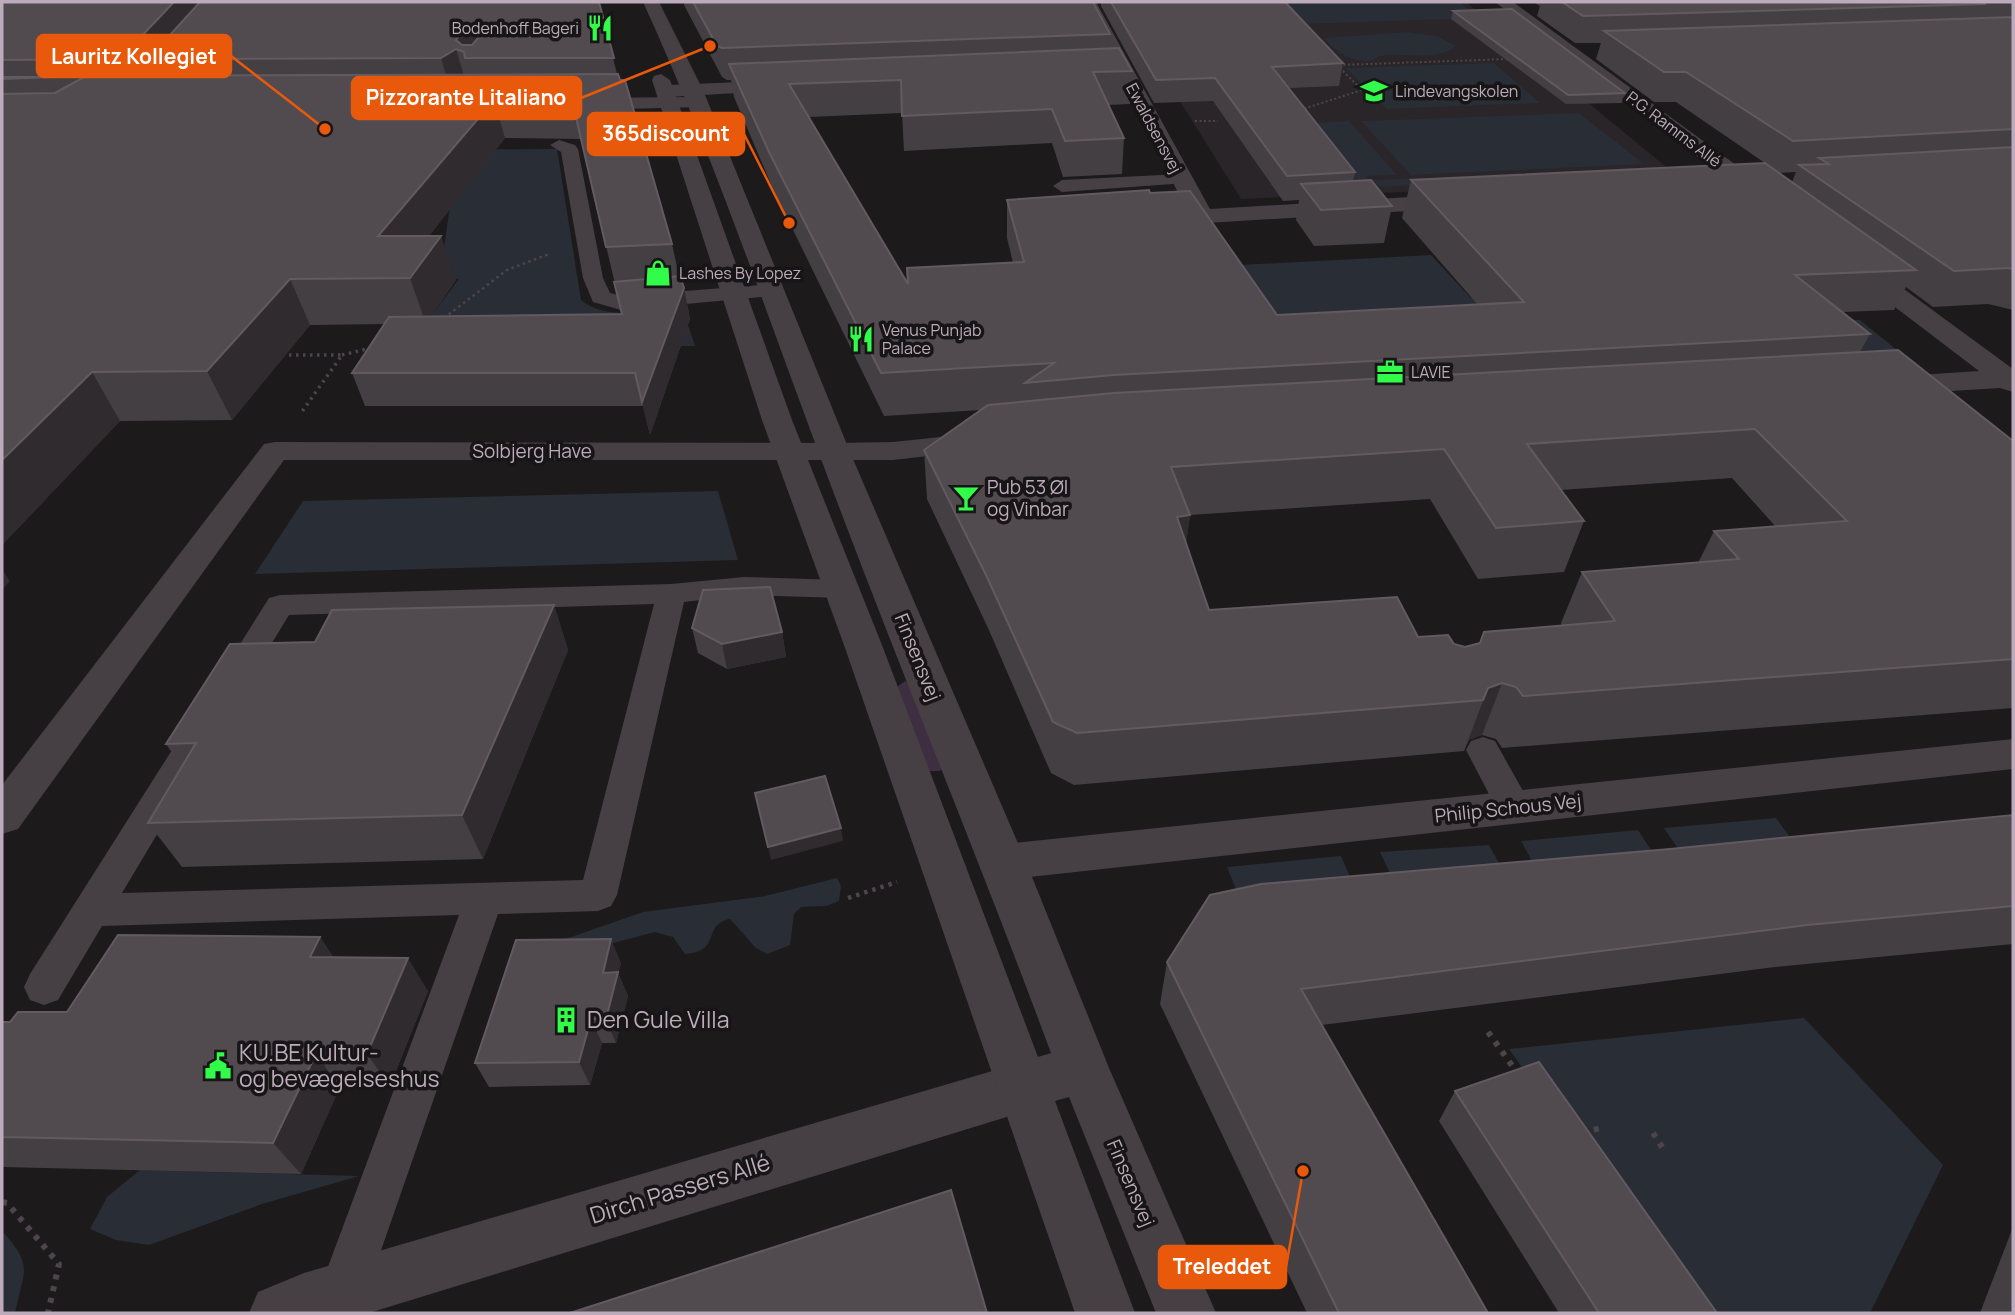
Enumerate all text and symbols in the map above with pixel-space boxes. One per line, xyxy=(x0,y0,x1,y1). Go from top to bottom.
restaurant icon: Bodenhoff Bageri xyxy=(585,13,615,43)
place label: Bodenhoff Bageri xyxy=(452,17,579,39)
callout: Lauritz Kollegiet xyxy=(37,35,231,77)
text: Lauritz Kollegiet xyxy=(51,42,217,70)
school or university icon: Lindevangskolen xyxy=(1359,76,1389,106)
callout: Pizzorante Litaliano xyxy=(352,77,581,119)
street label: Ewaldsensvej xyxy=(1121,79,1187,177)
place label: Lindevangskolen xyxy=(1395,80,1518,102)
text: Pizzorante Litaliano xyxy=(366,83,566,111)
street label: P.G. Ramms Allé xyxy=(1622,86,1726,172)
callout: 365discount xyxy=(588,113,744,155)
text: 365discount xyxy=(602,119,730,147)
shop icon: Lashes By Lopez xyxy=(643,258,673,288)
place label: Lashes By Lopez xyxy=(679,262,801,284)
place label: Venus Punjab Palace xyxy=(882,319,981,359)
restaurant icon: Venus Punjab Palace xyxy=(846,324,876,354)
office icon: LAVIE xyxy=(1375,357,1405,387)
place label: LAVIE xyxy=(1411,361,1451,383)
street label: Solbjerg Have xyxy=(472,438,592,464)
place label: Pub 53 Øl og Vinbar xyxy=(987,474,1069,522)
bar icon: Pub 53 Øl og Vinbar xyxy=(951,483,981,513)
street label: Finsensvej xyxy=(889,609,947,705)
street label: Philip Schous Vej xyxy=(1433,787,1583,829)
place label: Den Gule Villa xyxy=(587,1003,729,1035)
building icon: Den Gule Villa xyxy=(551,1005,581,1035)
place label: KU.BE Kultur- og bevægelseshus xyxy=(239,1036,440,1094)
public building icon: KU.BE Kultur- og bevægelseshus xyxy=(203,1051,233,1081)
street label: Finsensvej xyxy=(1101,1136,1161,1230)
street label: Dirch Passers Allé xyxy=(586,1145,774,1231)
callout: Treleddet xyxy=(1159,1246,1286,1288)
text: Treleddet xyxy=(1173,1252,1271,1280)

